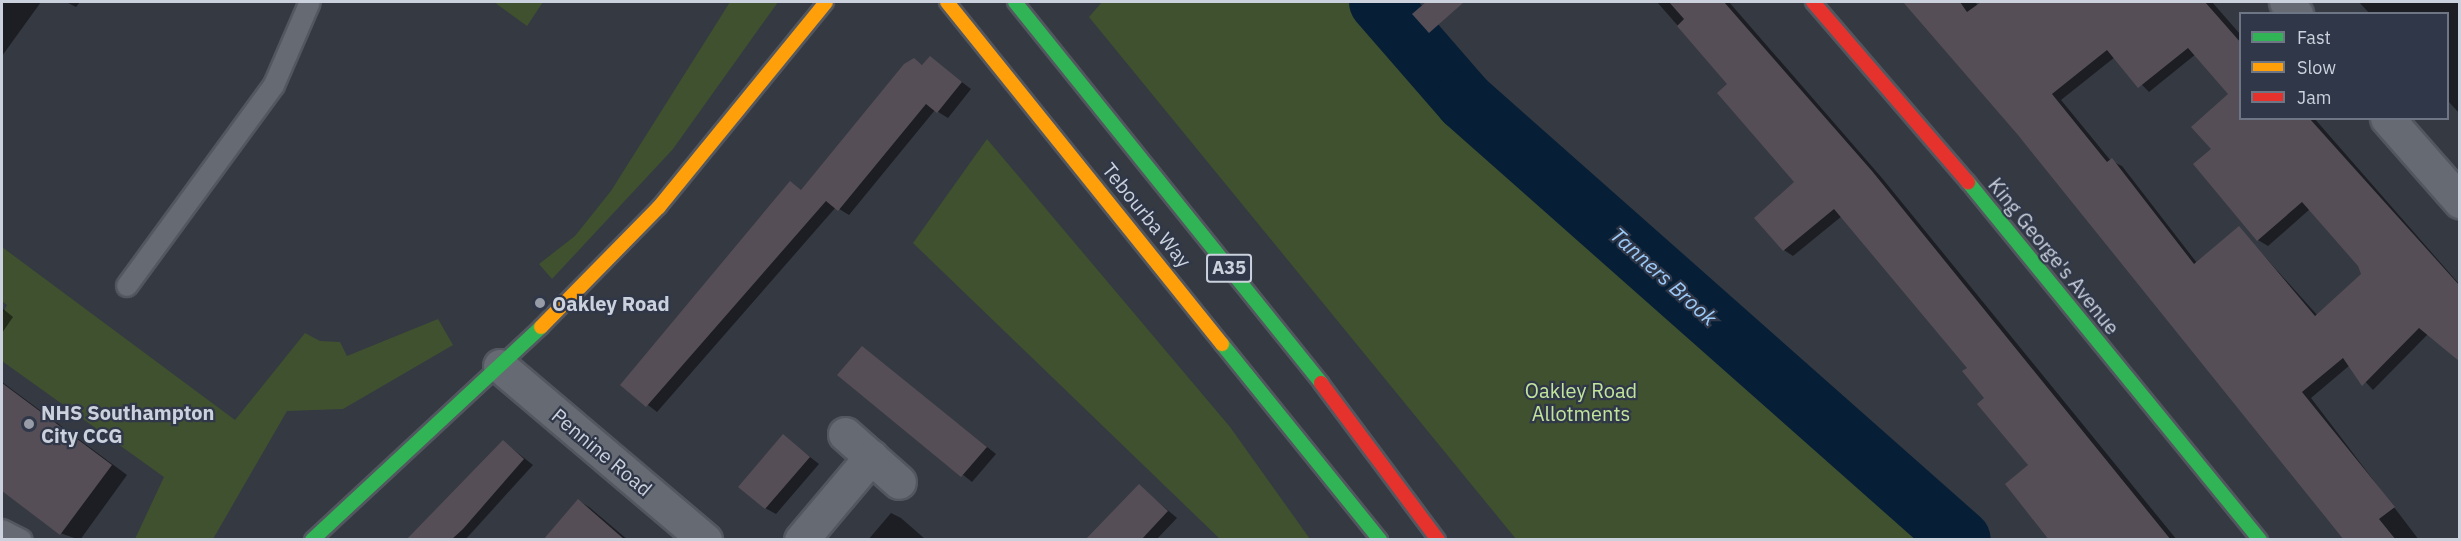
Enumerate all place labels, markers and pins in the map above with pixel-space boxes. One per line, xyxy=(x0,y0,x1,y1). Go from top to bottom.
place label: Oakley Road xyxy=(552,291,670,315)
marker: Oakley Road xyxy=(533,296,547,310)
place label: NHS Southampton City CCG xyxy=(41,400,214,447)
marker: NHS Southampton City CCG xyxy=(22,417,36,431)

